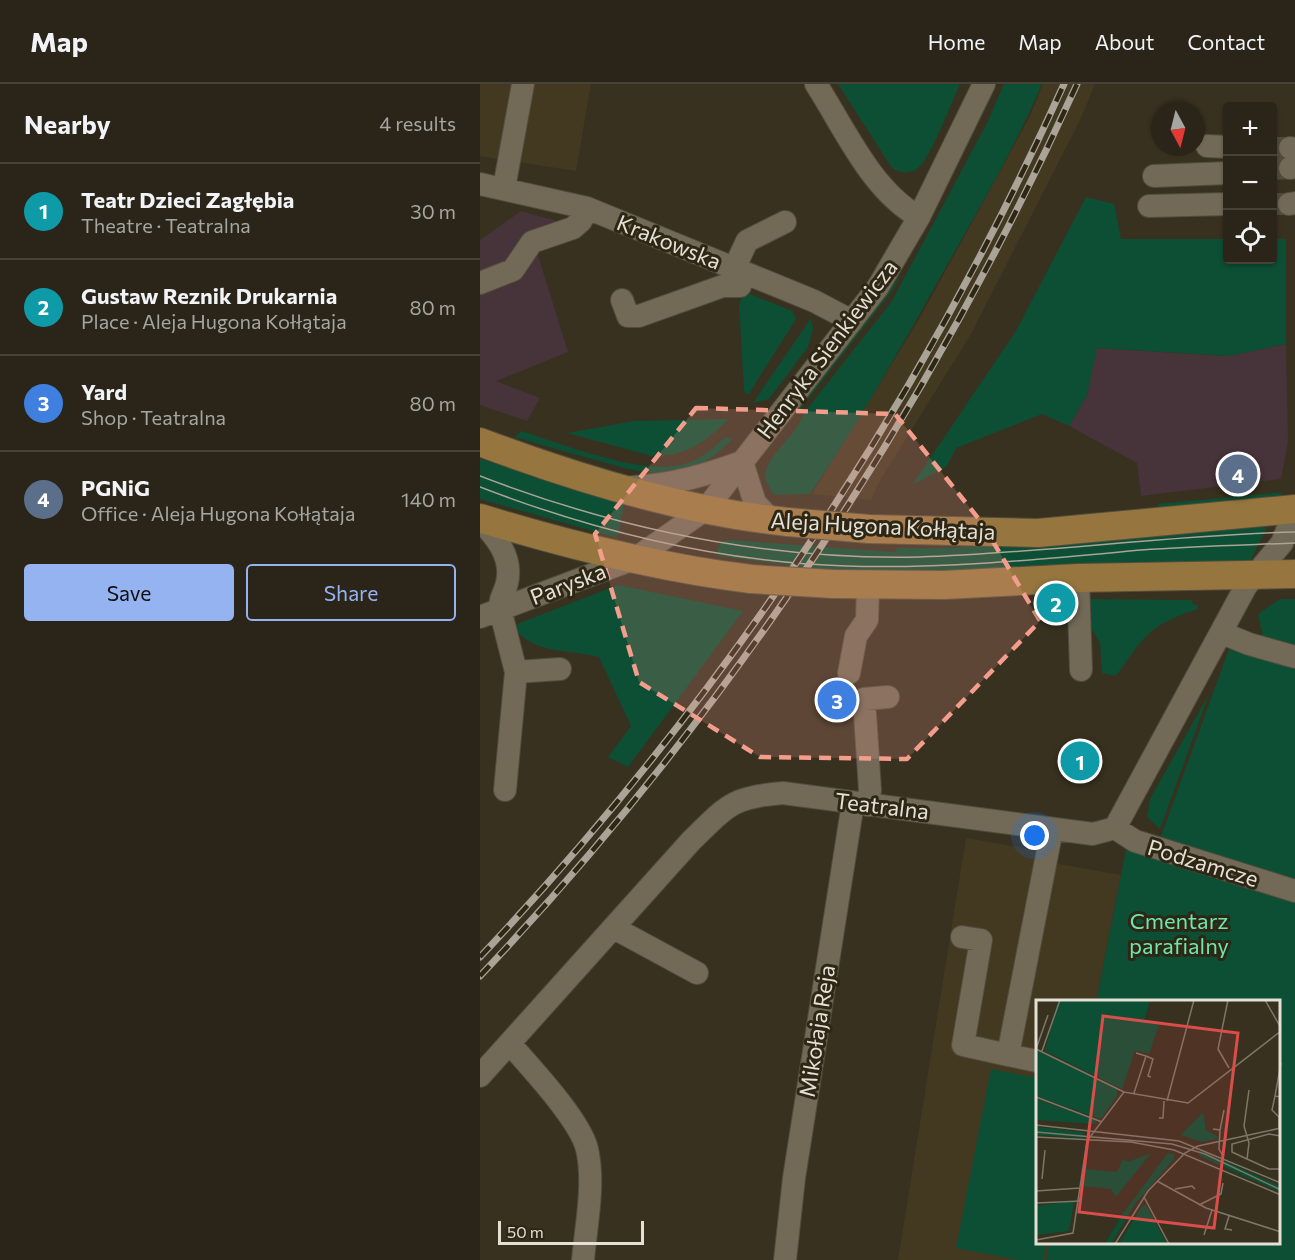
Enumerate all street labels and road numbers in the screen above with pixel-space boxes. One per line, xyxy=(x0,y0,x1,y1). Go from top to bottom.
street label: Krakowska xyxy=(613,208,725,275)
street label: Henryka Sienkiewicza xyxy=(751,254,903,443)
street label: Aleja Hugona Kołłątaja xyxy=(770,506,996,545)
street label: Paryska xyxy=(526,557,609,610)
street label: Teatralna xyxy=(834,786,931,825)
street label: Podzamcze xyxy=(1145,833,1262,892)
street label: Mikołaja Reja xyxy=(793,963,840,1099)

